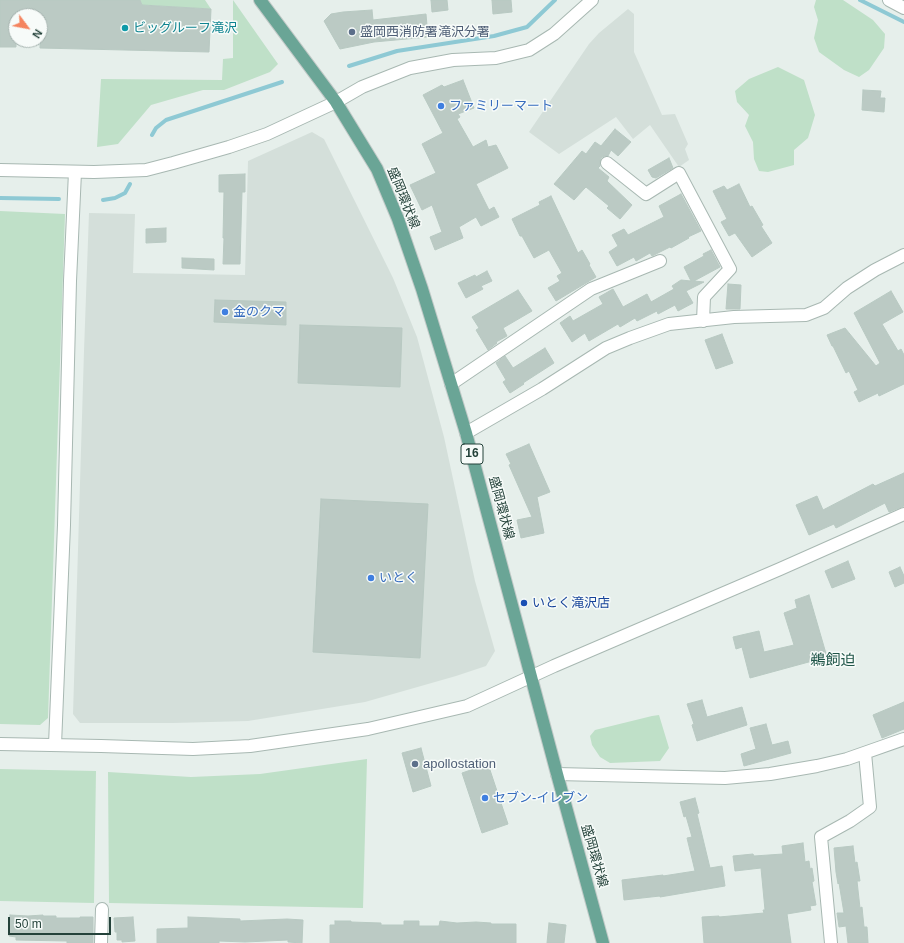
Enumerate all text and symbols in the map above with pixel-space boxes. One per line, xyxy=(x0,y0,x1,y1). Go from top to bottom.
north arrow xyxy=(8,8,48,48)
place label: ビッグルーフ滝沢 xyxy=(133,20,237,36)
marker: ビッグルーフ滝沢 xyxy=(120,23,130,33)
place label: 盛岡西消防署滝沢分署 xyxy=(360,24,490,40)
text: N xyxy=(30,27,45,40)
marker: 盛岡西消防署滝沢分署 xyxy=(347,27,357,37)
place label: ファミリーマート xyxy=(449,98,553,114)
marker: ファミリーマート xyxy=(436,101,446,111)
street label: 盛岡環状線 xyxy=(384,165,422,231)
place label: 金のクマ xyxy=(233,304,285,320)
marker: 金のクマ xyxy=(220,307,230,317)
road number: 16 xyxy=(461,444,483,464)
street label: 盛岡環状線 xyxy=(485,475,517,541)
place label: いとく xyxy=(379,570,418,586)
marker: いとく xyxy=(366,573,376,583)
place label: いとく滝沢店 xyxy=(532,595,610,611)
marker: いとく滝沢店 xyxy=(519,598,529,608)
district label: 鵜飼迫 xyxy=(811,652,855,670)
place label: apollostation xyxy=(423,756,496,772)
marker: apollostation xyxy=(410,759,420,769)
place label: セブン-イレブン xyxy=(493,790,588,806)
marker: セブン-イレブン xyxy=(480,793,490,803)
street label: 盛岡環状線 xyxy=(578,823,610,889)
scale bar xyxy=(10,909,113,935)
text: 50 m xyxy=(15,917,42,931)

